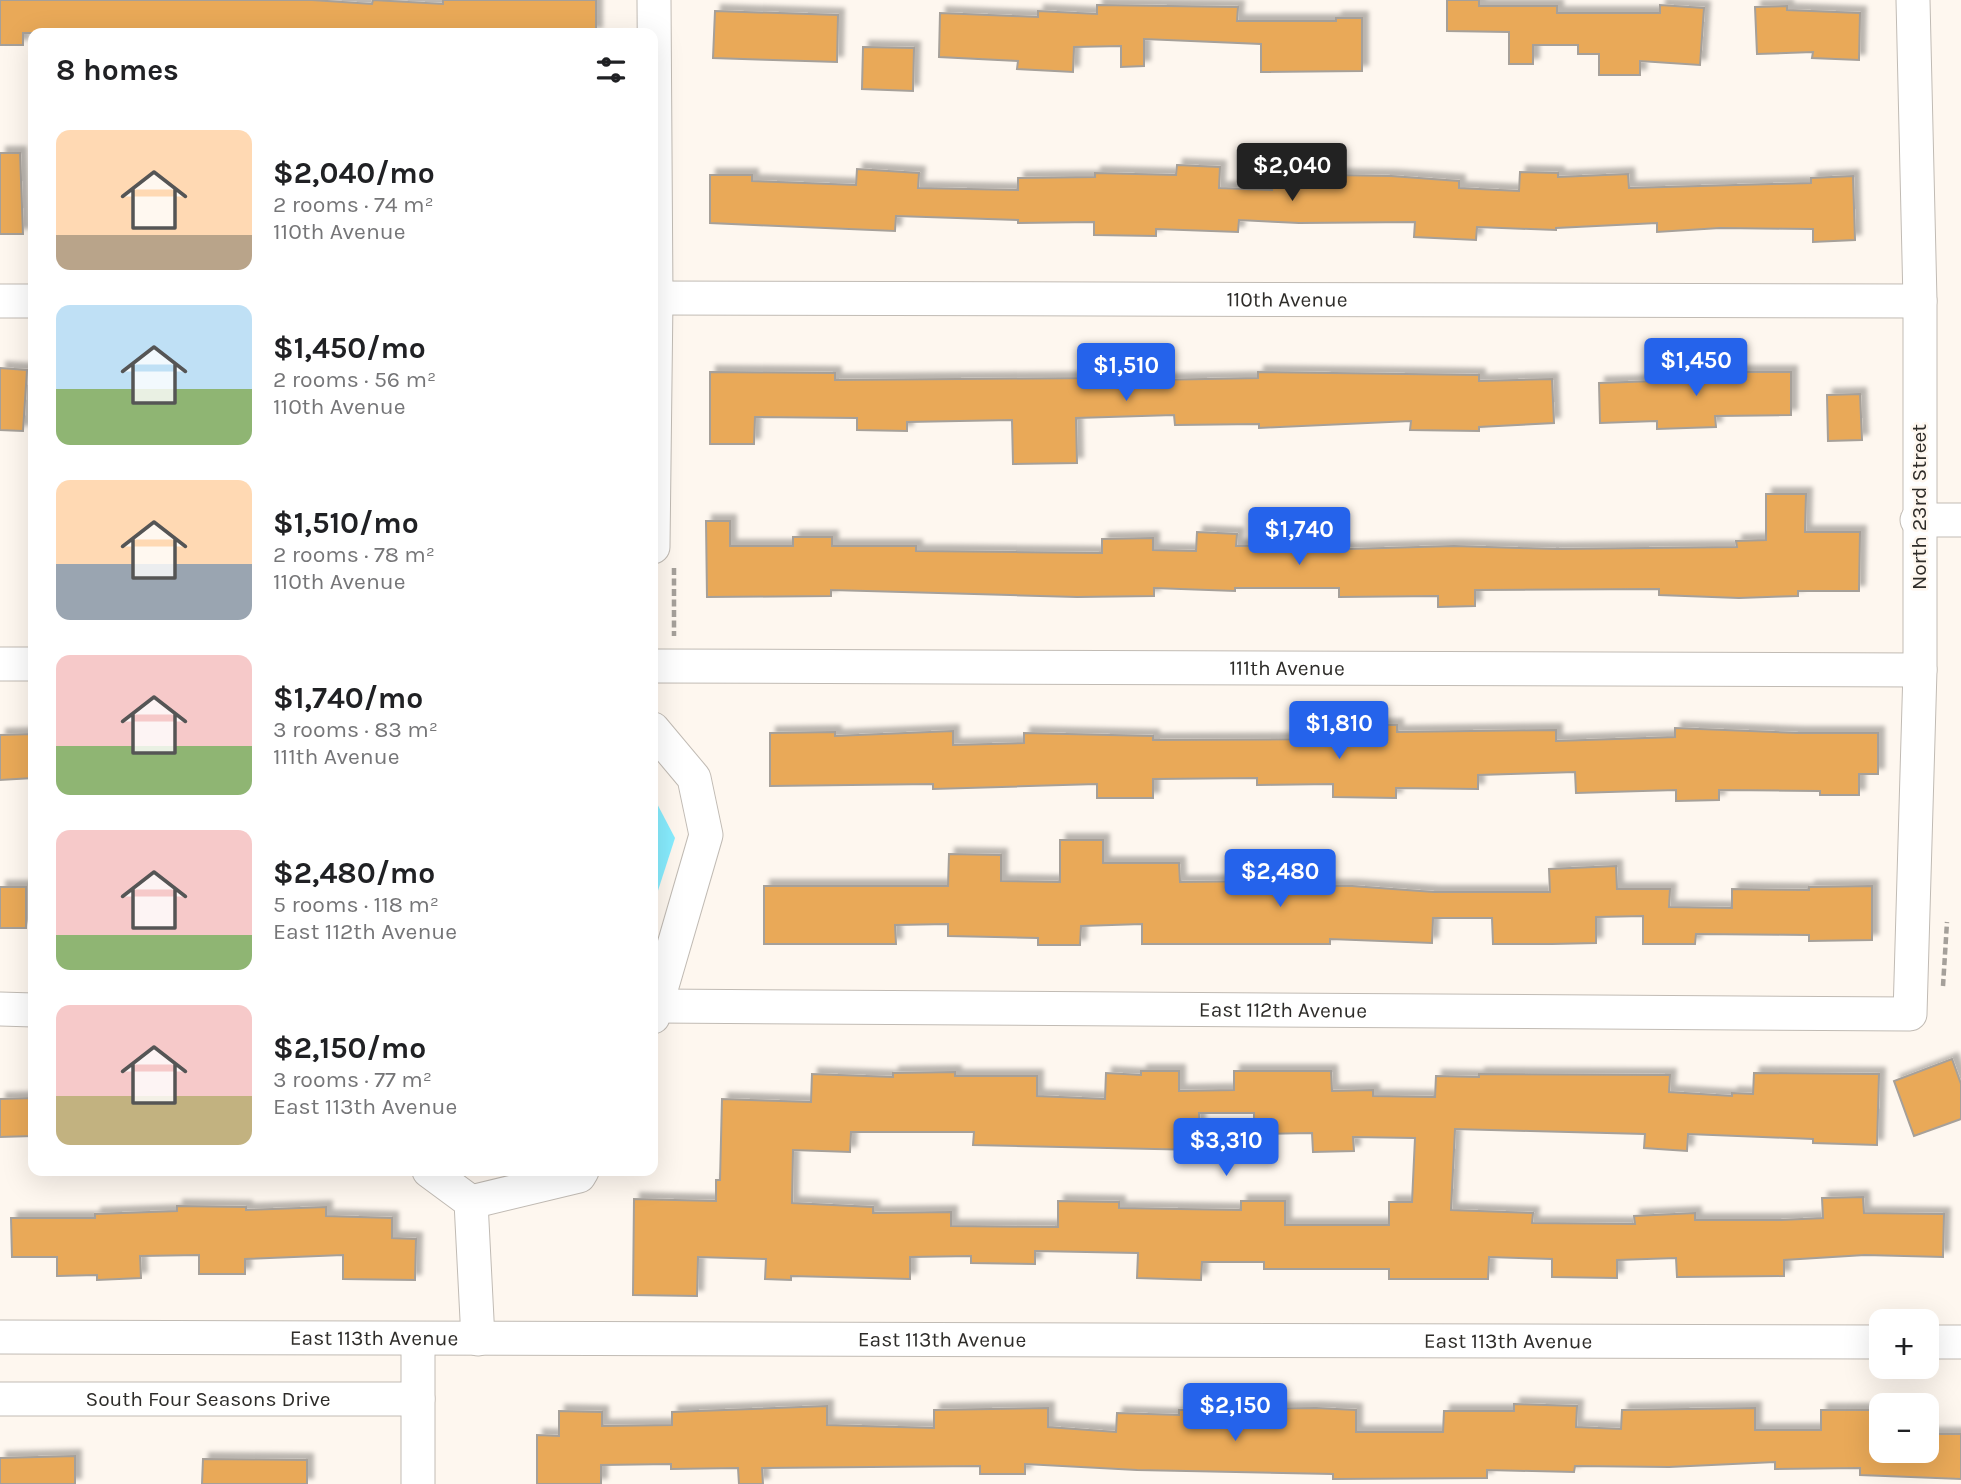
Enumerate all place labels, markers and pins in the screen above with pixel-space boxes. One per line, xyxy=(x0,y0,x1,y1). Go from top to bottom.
pin: $2,040 xyxy=(1235,144,1349,203)
pin: $1,450 xyxy=(1639,338,1753,398)
pin: $1,510 xyxy=(1069,344,1183,403)
pin: $1,740 xyxy=(1242,508,1356,567)
pin: $1,810 xyxy=(1282,702,1396,761)
pin: $2,480 xyxy=(1223,850,1337,909)
pin: $3,310 xyxy=(1169,1118,1283,1178)
pin: $2,150 xyxy=(1178,1384,1292,1443)

